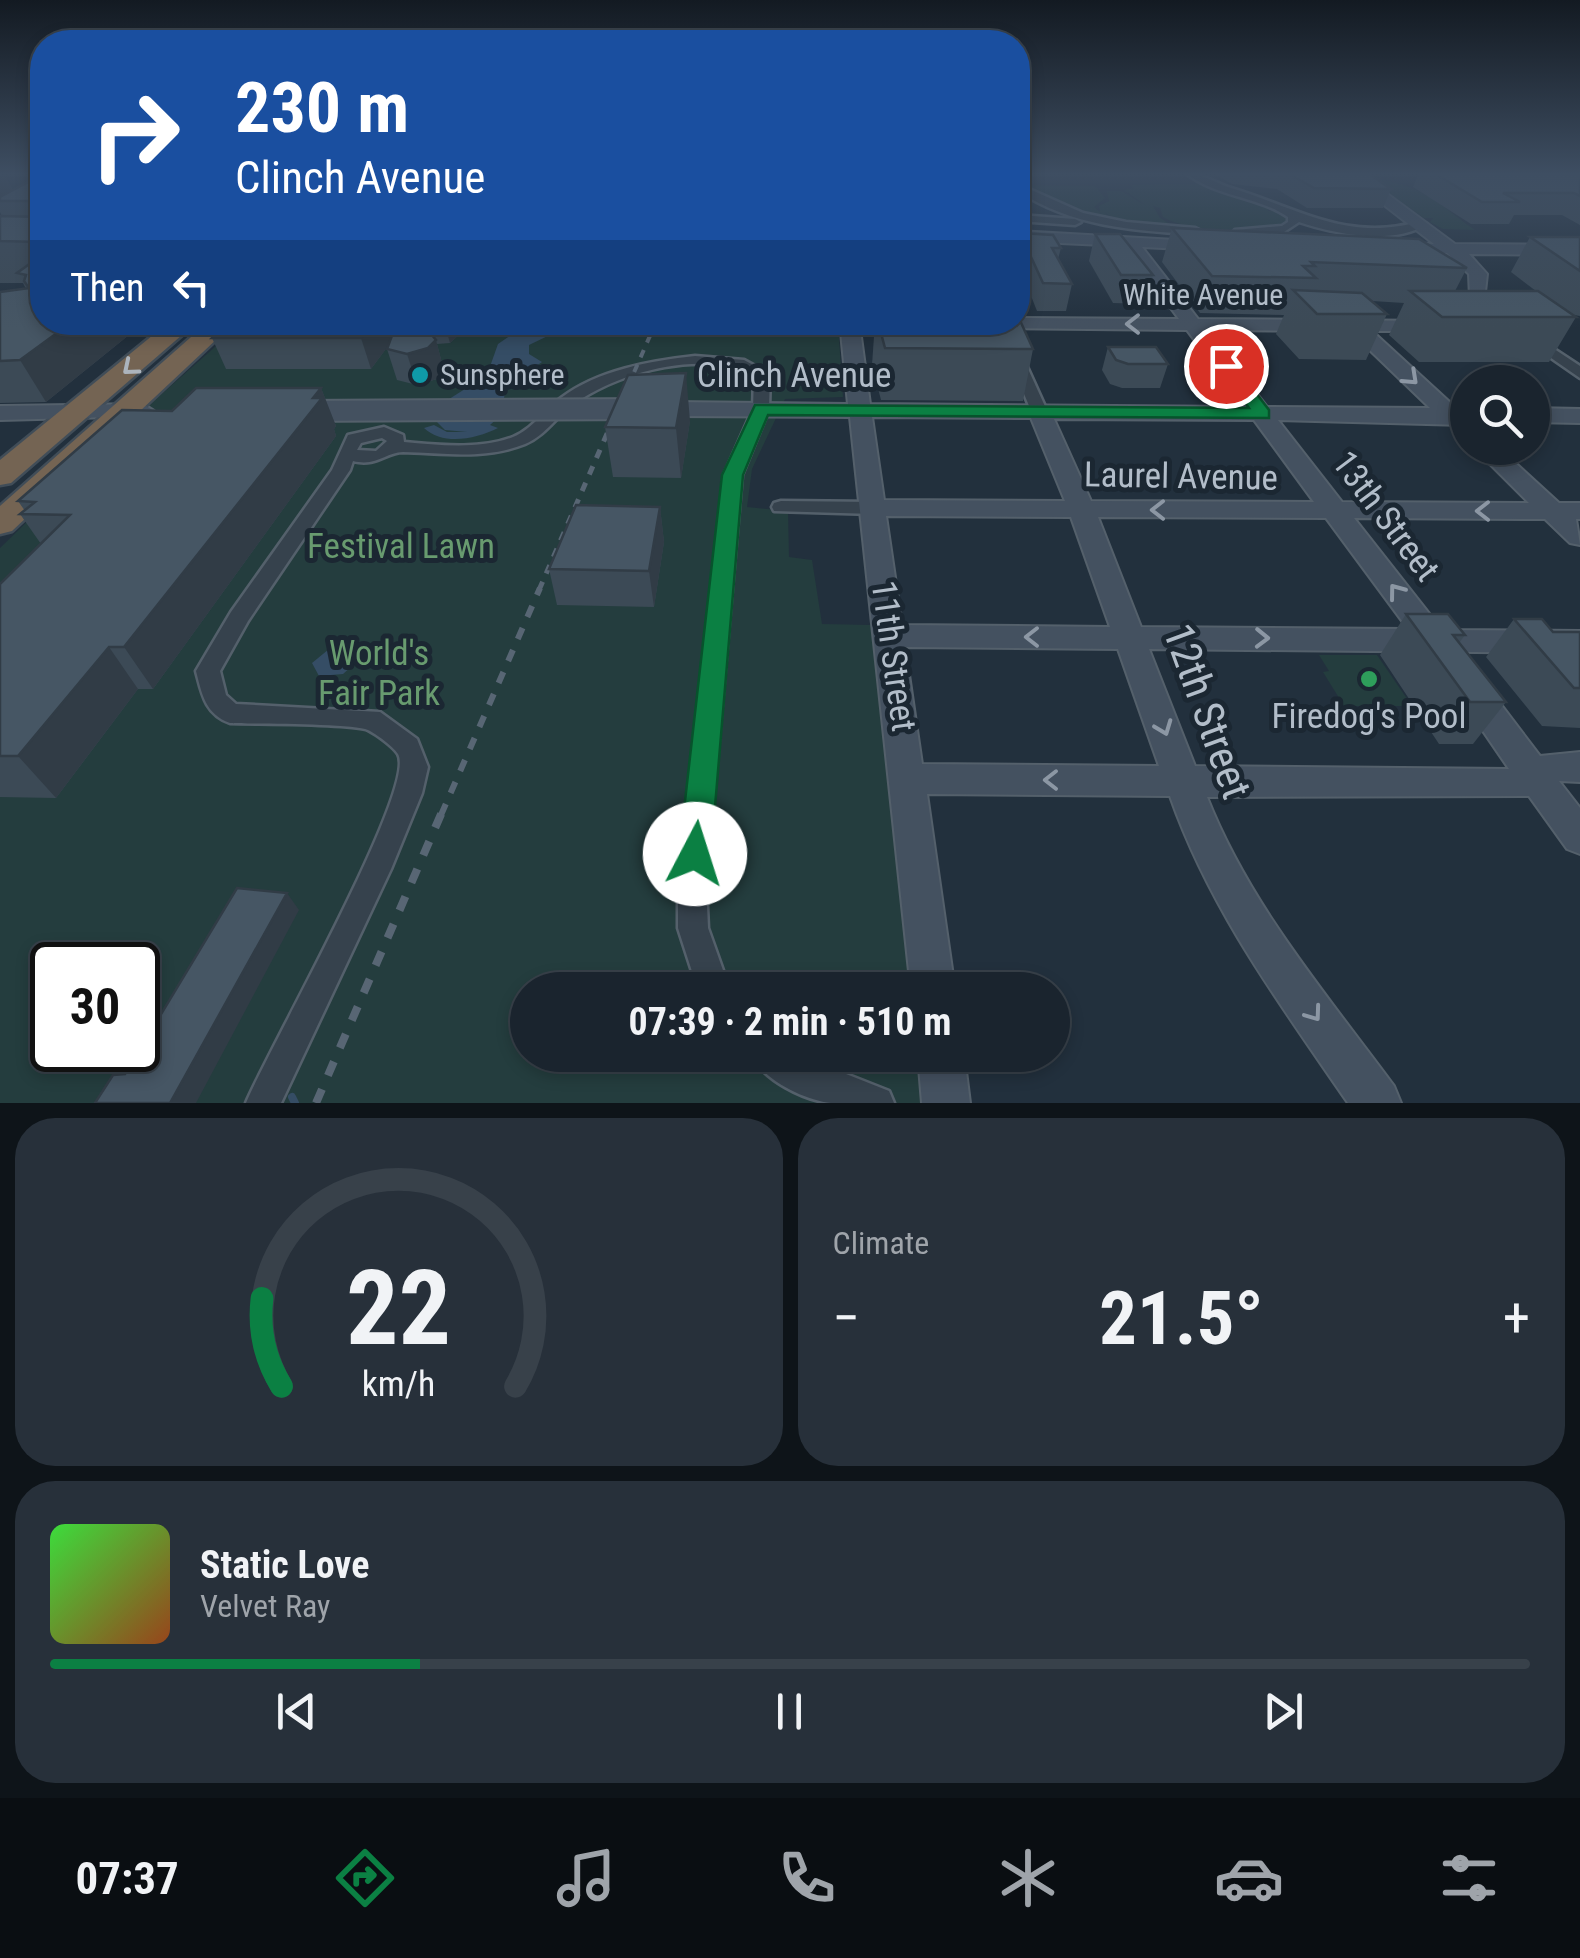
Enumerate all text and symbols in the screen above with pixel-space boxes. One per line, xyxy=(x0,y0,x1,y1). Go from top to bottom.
text: 230 m xyxy=(235,67,409,149)
icon: right xyxy=(70,70,200,200)
text: Clinch Avenue xyxy=(235,151,485,204)
icon: left xyxy=(164,260,219,315)
text: Then xyxy=(70,266,144,310)
street label: White Avenue xyxy=(1123,277,1283,312)
one-way arrow xyxy=(1124,313,1140,335)
pin xyxy=(1184,324,1269,409)
icon: arrive xyxy=(1199,339,1254,394)
street label: Clinch Avenue xyxy=(697,355,891,396)
one-way arrow xyxy=(124,357,142,375)
place label: Sunsphere xyxy=(440,357,565,392)
marker: Sunsphere xyxy=(409,364,431,386)
map controls xyxy=(1450,365,1550,465)
button: search xyxy=(1450,365,1550,465)
one-way arrow xyxy=(1399,366,1418,384)
street label: 13th Street xyxy=(1324,443,1448,589)
street label: Laurel Avenue xyxy=(1084,454,1278,499)
one-way arrow xyxy=(1149,500,1165,521)
one-way arrow xyxy=(1474,500,1490,522)
park label: Festival Lawn xyxy=(307,526,495,567)
street label: 11th Street xyxy=(863,578,924,734)
one-way arrow xyxy=(1390,584,1407,602)
street label: 12th Street xyxy=(1153,617,1262,805)
one-way arrow xyxy=(1024,626,1040,648)
one-way arrow xyxy=(1255,628,1271,649)
park label: World's Fair Park xyxy=(318,633,440,714)
marker: Firedog's Pool xyxy=(1358,668,1380,690)
place label: Firedog's Pool xyxy=(1272,696,1466,737)
one-way arrow xyxy=(1152,719,1173,736)
one-way arrow xyxy=(1043,769,1058,791)
position arrow xyxy=(643,802,747,906)
speed limit sign: 30 xyxy=(30,942,160,1072)
text: 07:39 · 2 min · 510 m xyxy=(629,1000,951,1044)
one-way arrow xyxy=(1302,1003,1320,1021)
text: Climate xyxy=(833,1224,929,1262)
text: 22 xyxy=(346,1248,451,1369)
text: 21.5° xyxy=(1099,1274,1264,1362)
text: − xyxy=(833,1286,860,1350)
text: + xyxy=(1503,1286,1530,1350)
text: km/h xyxy=(362,1363,436,1405)
text: Static Love xyxy=(200,1543,369,1587)
text: Velvet Ray xyxy=(200,1587,330,1625)
icon: previous xyxy=(269,1684,324,1739)
icon: pause xyxy=(762,1684,817,1739)
icon: next xyxy=(1256,1684,1311,1739)
icon: directions xyxy=(330,1843,400,1913)
icon: music xyxy=(551,1843,621,1913)
icon: phone xyxy=(772,1843,842,1913)
icon: climate xyxy=(993,1843,1063,1913)
icon: car xyxy=(1214,1843,1284,1913)
icon: filters xyxy=(1434,1843,1504,1913)
text: 07:37 xyxy=(75,1852,179,1905)

